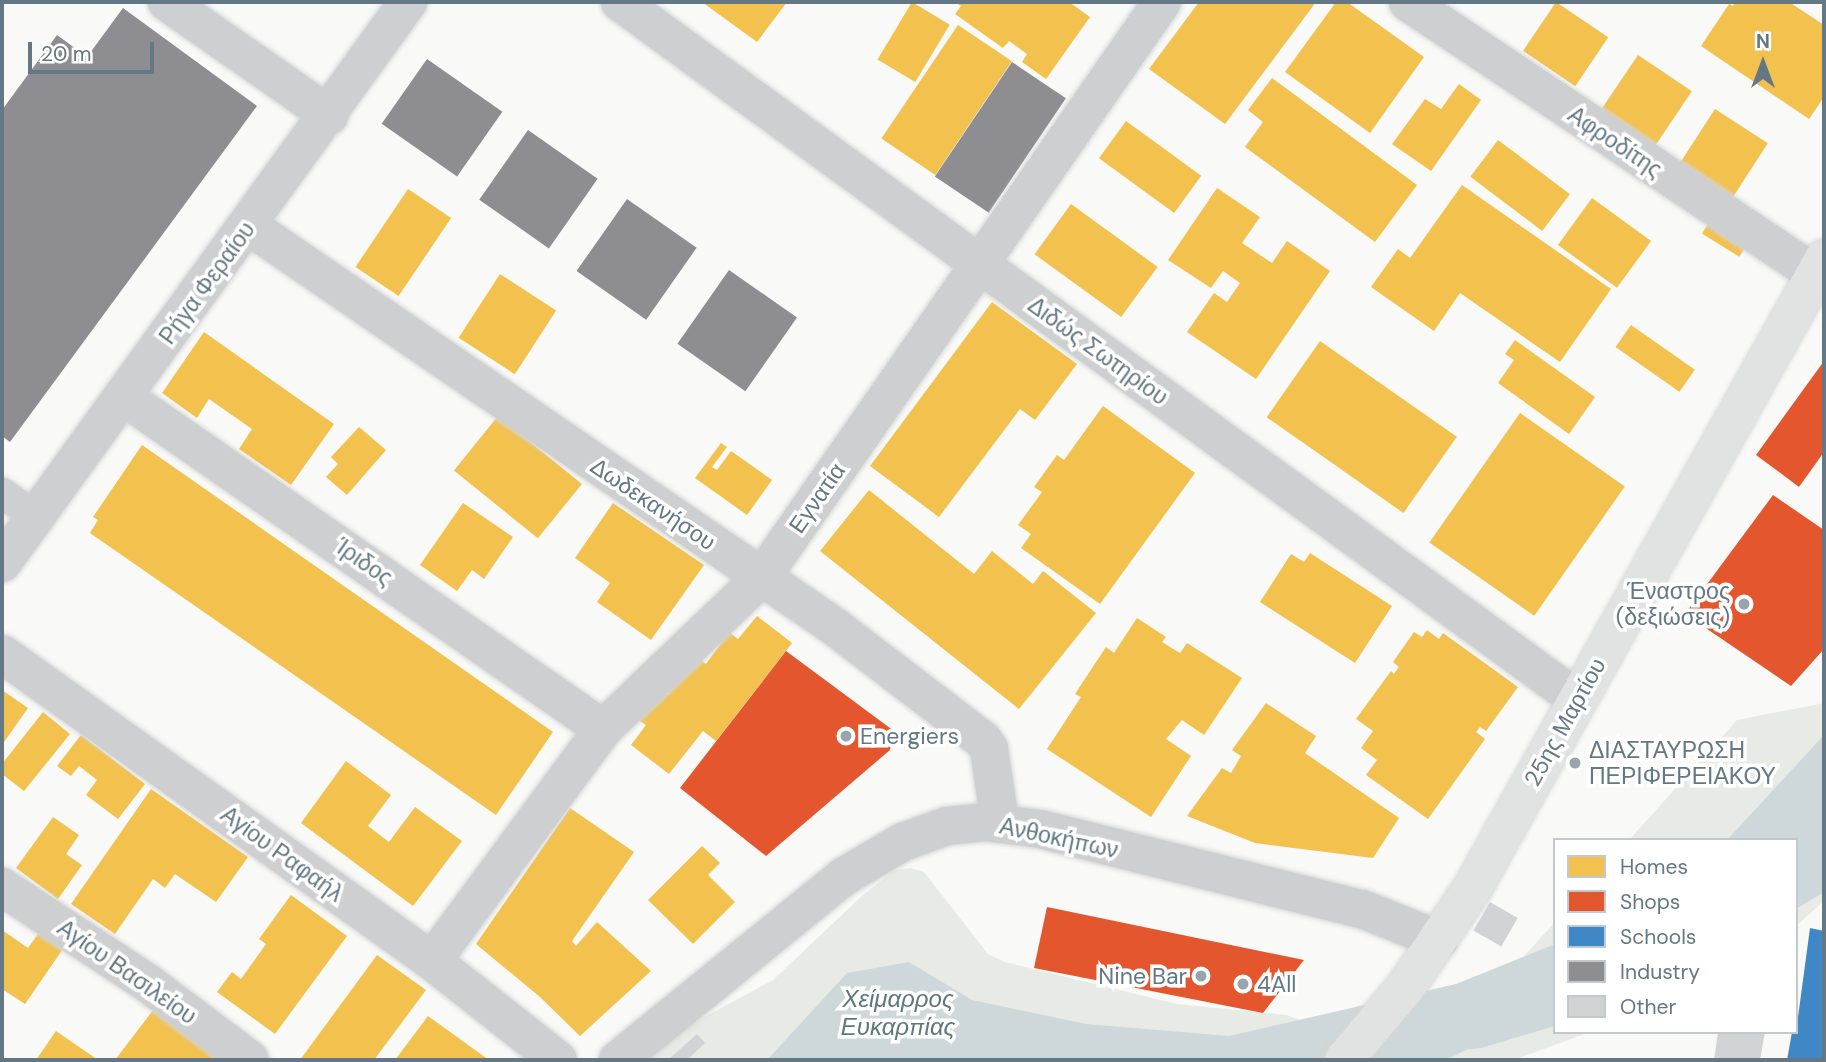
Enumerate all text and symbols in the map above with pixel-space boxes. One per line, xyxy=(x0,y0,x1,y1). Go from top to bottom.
scale bar xyxy=(32,28,158,72)
north arrow xyxy=(1728,28,1798,98)
text: N xyxy=(1756,29,1770,54)
text: 20 m xyxy=(41,40,92,68)
street label: Αφροδίτης xyxy=(1563,101,1667,183)
street label: Ρήγα Φεραίου xyxy=(153,216,261,350)
street label: Διδώς Σωτηρίου xyxy=(1023,291,1173,411)
street label: Δωδεκανήσου xyxy=(585,452,721,556)
street label: Εγνατία xyxy=(783,458,851,538)
street label: Ίριδος xyxy=(330,532,398,592)
place label: Έναστρος (δεξιώσεις) xyxy=(1616,577,1730,631)
marker: Έναστρος (δεξιώσεις) xyxy=(1736,596,1752,612)
street label: 25ης Μαρτίου xyxy=(1518,653,1612,791)
place label: Energiers xyxy=(860,722,959,750)
marker: Energiers xyxy=(838,728,854,744)
place label: ΔΙΑΣΤΑΥΡΩΣΗ ΠΕΡΙΦΕΡΕΙΑΚΟΥ xyxy=(1589,736,1776,790)
marker: ΔΙΑΣΤΑΥΡΩΣΗ ΠΕΡΙΦΕΡΕΙΑΚΟΥ xyxy=(1567,755,1583,771)
street label: Αγίου Ραφαήλ xyxy=(216,800,348,908)
street label: Ανθοκήπων xyxy=(997,812,1121,864)
legend xyxy=(1553,838,1798,1034)
text: Homes xyxy=(1620,853,1688,881)
text: Shops xyxy=(1620,888,1680,916)
street label: Αγίου Βασιλείου xyxy=(52,914,202,1030)
text: Schools xyxy=(1620,923,1696,951)
text: Industry xyxy=(1620,958,1700,986)
place label: Nine Bar xyxy=(1098,962,1187,990)
marker: Nine Bar xyxy=(1193,968,1209,984)
place label: 4All xyxy=(1257,970,1296,998)
marker: 4All xyxy=(1235,976,1251,992)
water label: Χείμαρρος Ευκαρπίας xyxy=(841,985,955,1041)
text: Other xyxy=(1620,993,1676,1021)

